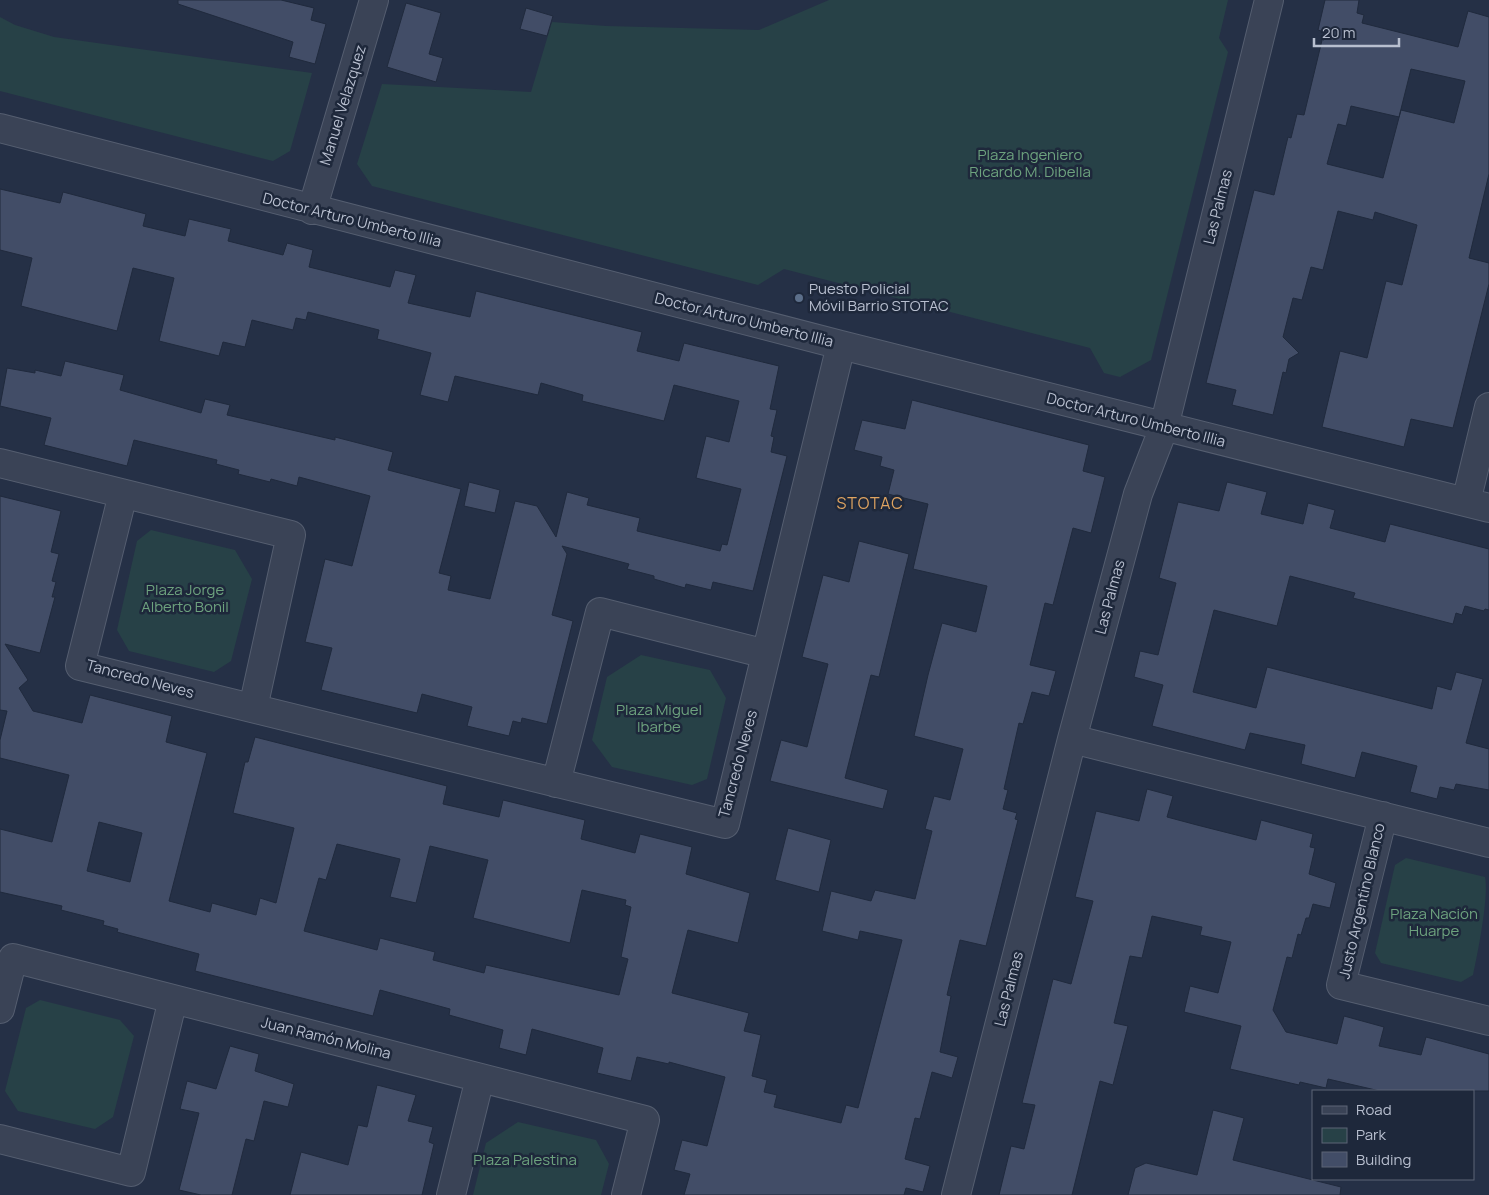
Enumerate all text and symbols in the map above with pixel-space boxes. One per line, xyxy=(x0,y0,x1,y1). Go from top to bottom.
scale bar xyxy=(1314,15,1399,47)
text: 20 m xyxy=(1322,22,1355,43)
street label: Manuel Velazquez xyxy=(314,42,371,168)
park label: Plaza Ingeniero Ricardo M. Dibella xyxy=(969,144,1091,182)
street label: Las Palmas xyxy=(1198,167,1237,246)
street label: Doctor Arturo Umberto Illia xyxy=(261,187,444,252)
place label: Puesto Policial Móvil Barrio STOTAC xyxy=(809,278,949,316)
street label: Doctor Arturo Umberto Illia xyxy=(653,287,836,352)
marker: Puesto Policial Móvil Barrio STOTAC xyxy=(793,292,805,304)
street label: Doctor Arturo Umberto Illia xyxy=(1045,387,1228,452)
district label: STOTAC xyxy=(836,492,904,514)
street label: Las Palmas xyxy=(1089,557,1130,636)
park label: Plaza Jorge Alberto Bonil xyxy=(141,579,229,617)
street label: Tancredo Neves xyxy=(84,654,197,703)
park label: Plaza Miguel Ibarbe xyxy=(616,699,702,737)
street label: Tancredo Neves xyxy=(713,707,762,820)
street label: Justo Argentino Blanco xyxy=(1333,821,1390,981)
park label: Plaza Nación Huarpe xyxy=(1390,903,1478,941)
street label: Las Palmas xyxy=(989,949,1028,1028)
street label: Juan Ramón Molina xyxy=(259,1011,393,1064)
legend xyxy=(1312,1090,1474,1180)
text: Road xyxy=(1356,1099,1392,1120)
text: Park xyxy=(1356,1124,1386,1145)
park label: Plaza Palestina xyxy=(473,1149,577,1170)
text: Building xyxy=(1356,1149,1411,1170)

